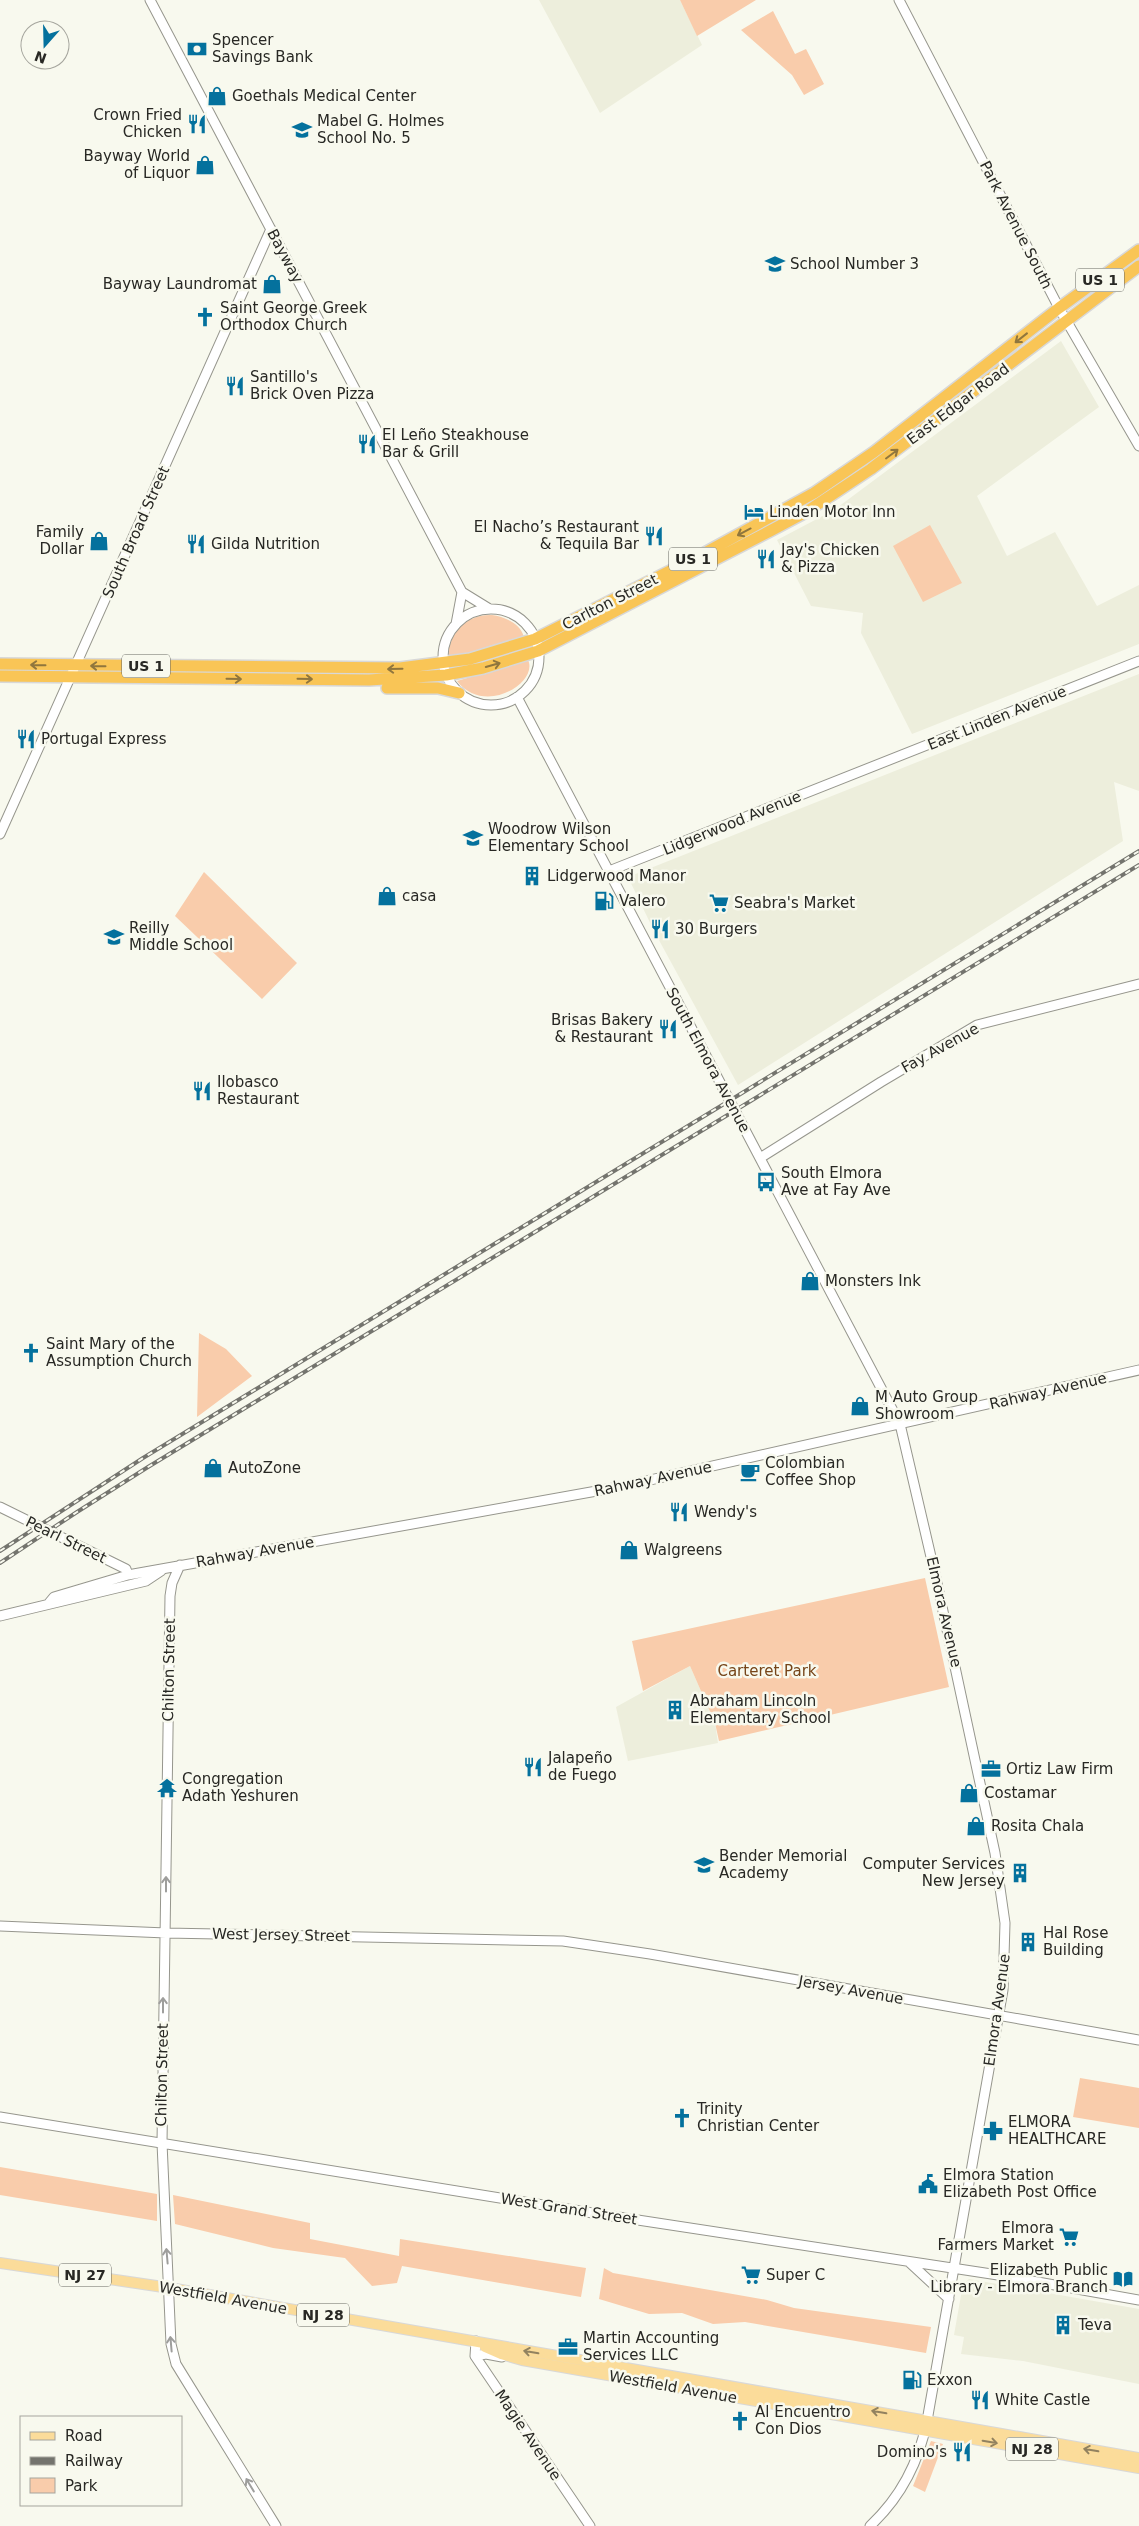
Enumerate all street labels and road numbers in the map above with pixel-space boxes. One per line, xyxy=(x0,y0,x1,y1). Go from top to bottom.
street label: Park Avenue South xyxy=(976,158,1056,292)
street label: Bayway xyxy=(263,226,307,286)
road number: US 1 xyxy=(1076,268,1124,292)
street label: East Edgar Road xyxy=(903,360,1013,448)
street label: South Broad Street xyxy=(99,463,173,601)
road number: US 1 xyxy=(669,548,717,570)
street label: Carlton Street xyxy=(559,570,661,634)
road number: US 1 xyxy=(122,654,170,678)
street label: East Linden Avenue xyxy=(925,682,1069,754)
street label: Lidgerwood Avenue xyxy=(660,787,804,859)
street label: South Elmora Avenue xyxy=(662,984,754,1136)
street label: Fay Avenue xyxy=(898,1019,982,1077)
street label: Rahway Avenue xyxy=(988,1369,1108,1413)
street label: Rahway Avenue xyxy=(593,1458,713,1500)
street label: Pearl Street xyxy=(23,1513,109,1567)
street label: Rahway Avenue xyxy=(195,1533,315,1571)
street label: Elmora Avenue xyxy=(922,1555,966,1669)
street label: Chilton Street xyxy=(159,1618,179,1722)
street label: West Jersey Street xyxy=(212,1925,350,1945)
street label: Elmora Avenue xyxy=(980,1953,1014,2067)
street label: Jersey Avenue xyxy=(796,1972,905,2008)
street label: Chilton Street xyxy=(152,2023,172,2127)
street label: West Grand Street xyxy=(499,2189,639,2229)
road number: NJ 27 xyxy=(59,2264,111,2286)
street label: Westfield Avenue xyxy=(158,2278,288,2318)
road number: NJ 28 xyxy=(297,2304,349,2326)
street label: Westfield Avenue xyxy=(608,2367,738,2407)
street label: Magie Avenue xyxy=(491,2386,565,2484)
road number: NJ 28 xyxy=(1006,2438,1058,2460)

